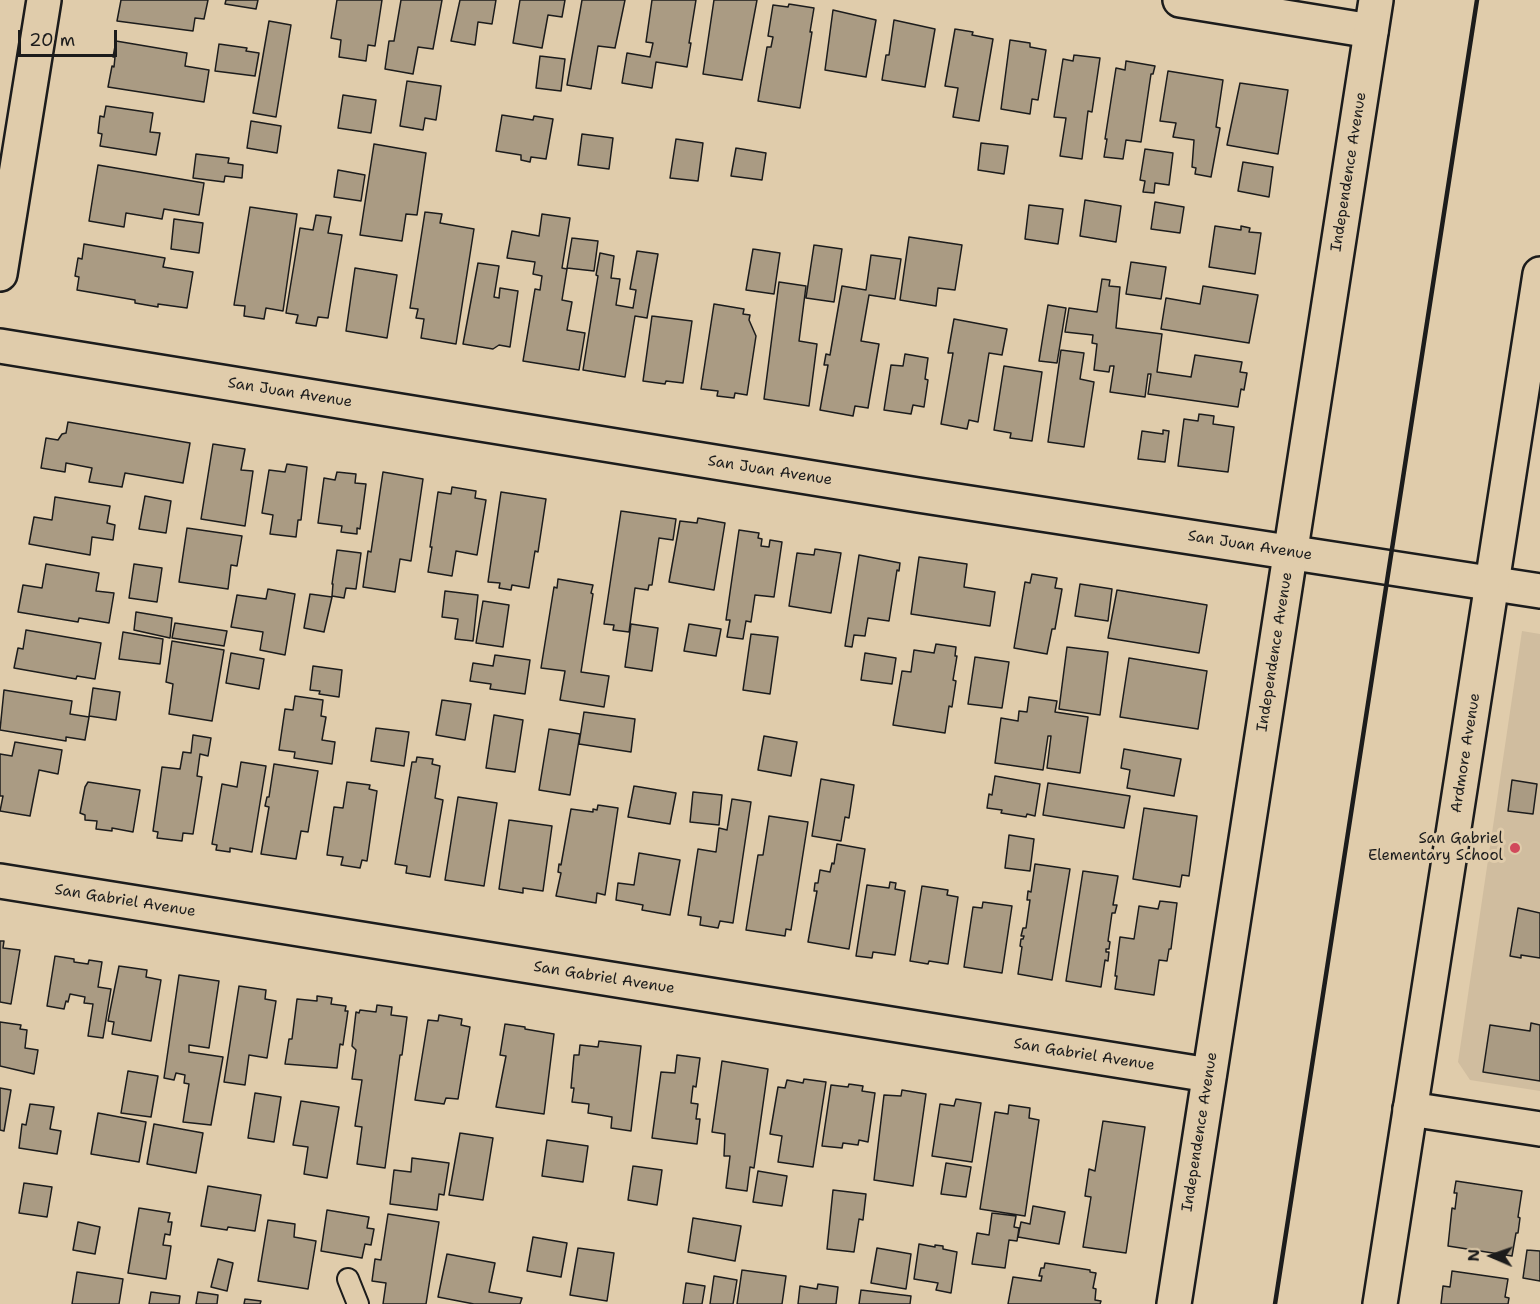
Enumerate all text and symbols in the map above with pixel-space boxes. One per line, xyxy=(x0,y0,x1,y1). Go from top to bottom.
scale bar xyxy=(21,18,120,56)
text: 20 m xyxy=(29,28,75,52)
street label: Independence Avenue xyxy=(1327,91,1371,253)
street label: San Juan Avenue xyxy=(227,374,353,412)
street label: San Juan Avenue xyxy=(707,452,833,490)
street label: San Juan Avenue xyxy=(1187,527,1313,565)
street label: Independence Avenue xyxy=(1253,571,1297,733)
street label: Ardmore Avenue xyxy=(1448,692,1484,814)
place label: San Gabriel Elementary School xyxy=(1368,830,1503,865)
marker: San Gabriel Elementary School xyxy=(1508,841,1522,855)
street label: San Gabriel Avenue xyxy=(53,881,197,921)
street label: San Gabriel Avenue xyxy=(532,958,676,998)
street label: San Gabriel Avenue xyxy=(1012,1035,1156,1075)
street label: Independence Avenue xyxy=(1178,1051,1222,1213)
north arrow xyxy=(1462,1226,1522,1286)
text: N xyxy=(1463,1249,1484,1262)

